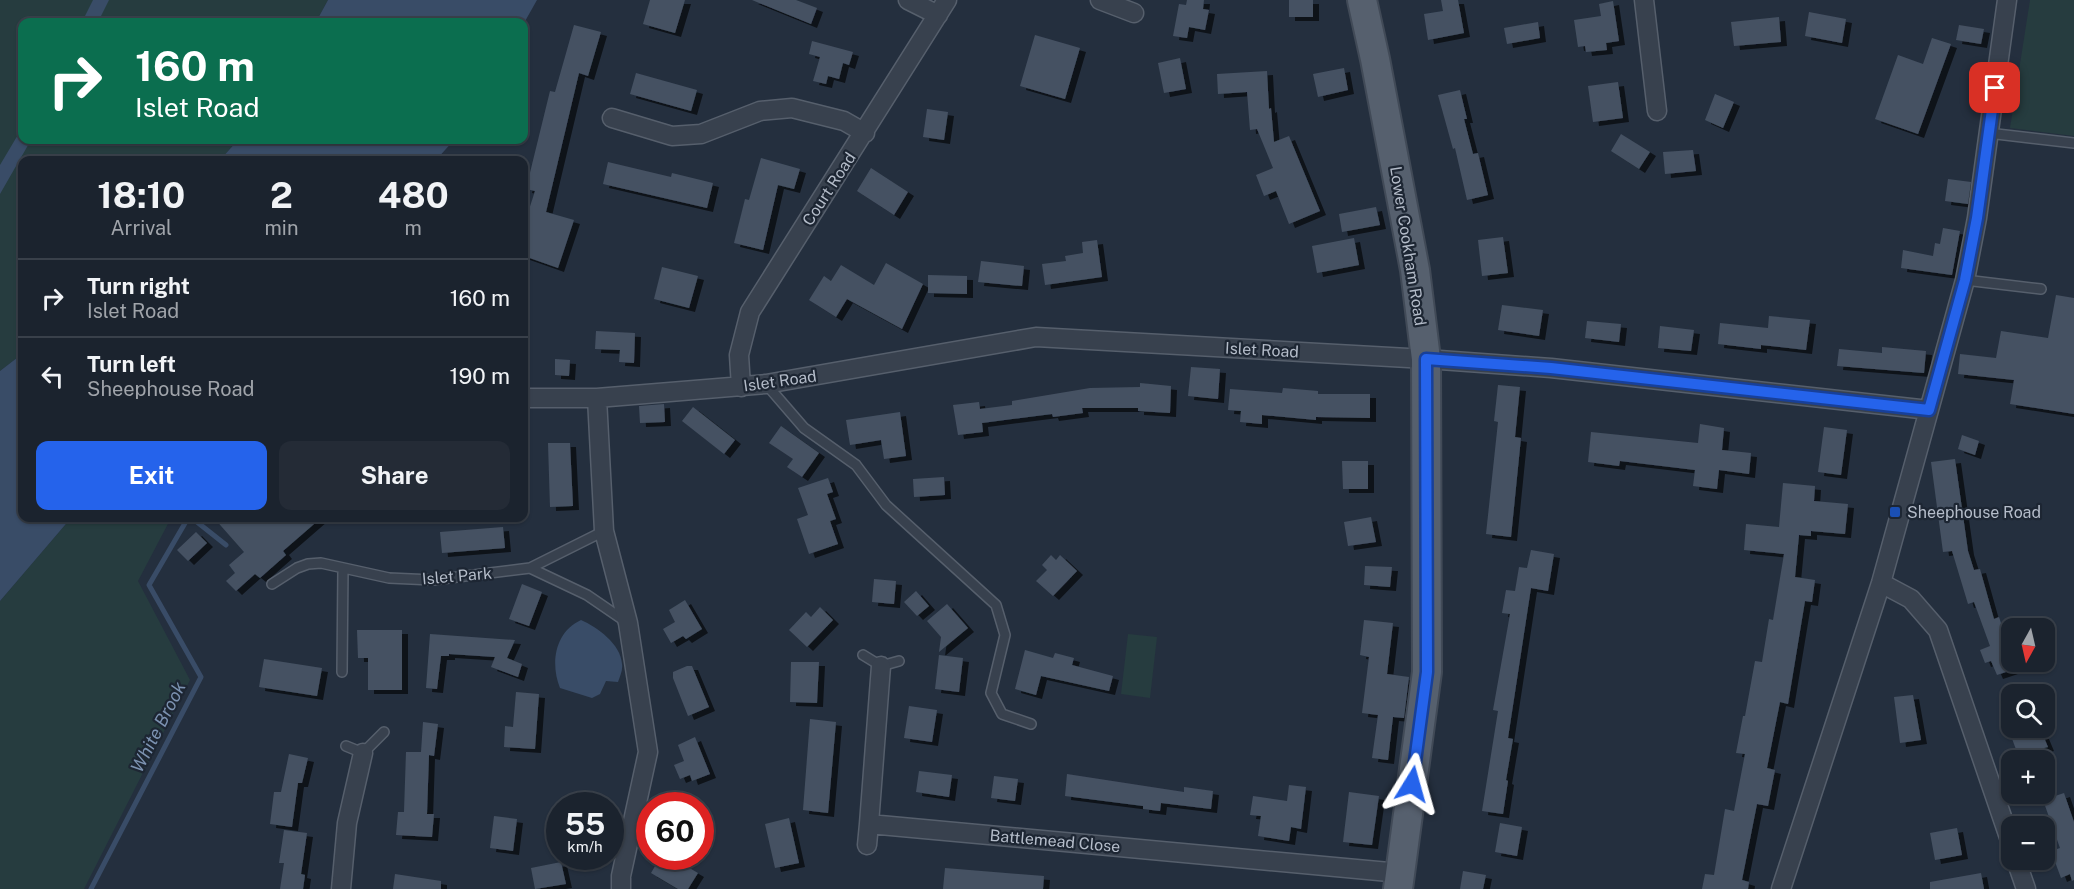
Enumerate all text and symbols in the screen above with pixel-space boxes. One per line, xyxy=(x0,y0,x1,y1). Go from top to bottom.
text: 160 m xyxy=(135,41,255,90)
icon: right xyxy=(36,42,114,120)
pin xyxy=(1969,62,2020,113)
icon: arrive xyxy=(1978,71,2011,104)
text: Islet Road xyxy=(135,91,259,123)
street label: Court Road xyxy=(798,149,860,229)
street label: Lower Cookham Road xyxy=(1386,165,1430,327)
text: 18:10 xyxy=(97,174,185,216)
text: 2 xyxy=(270,174,293,216)
text: 480 xyxy=(378,174,449,216)
text: Arrival xyxy=(110,216,172,240)
text: min xyxy=(265,216,298,240)
text: m xyxy=(405,216,422,240)
text: Turn right xyxy=(87,273,190,299)
icon: right xyxy=(36,282,69,315)
text: 160 m xyxy=(450,285,510,311)
text: Islet Road xyxy=(87,299,179,323)
street label: Islet Road xyxy=(1225,339,1299,361)
text: Turn left xyxy=(87,351,176,377)
icon: left xyxy=(36,360,69,393)
text: 190 m xyxy=(450,363,510,389)
street label: Islet Road xyxy=(742,366,818,396)
text: Sheephouse Road xyxy=(87,377,254,401)
button: Exit xyxy=(36,441,267,510)
button: Share xyxy=(279,441,510,510)
place label: Sheephouse Road xyxy=(1907,503,2041,522)
marker: Sheephouse Road xyxy=(1888,505,1902,519)
street label: Islet Park xyxy=(421,563,493,589)
north arrow xyxy=(2001,618,2055,672)
map controls xyxy=(2001,618,2055,870)
water label: White Brook xyxy=(126,678,190,776)
button: search xyxy=(2001,684,2055,738)
button: + xyxy=(2001,750,2055,804)
position arrow xyxy=(1380,752,1444,816)
speed limit sign: 60 xyxy=(636,792,714,870)
text: 55 xyxy=(565,806,605,842)
button: − xyxy=(2001,816,2055,870)
street label: Battlemead Close xyxy=(989,826,1121,856)
text: km/h xyxy=(567,838,603,855)

